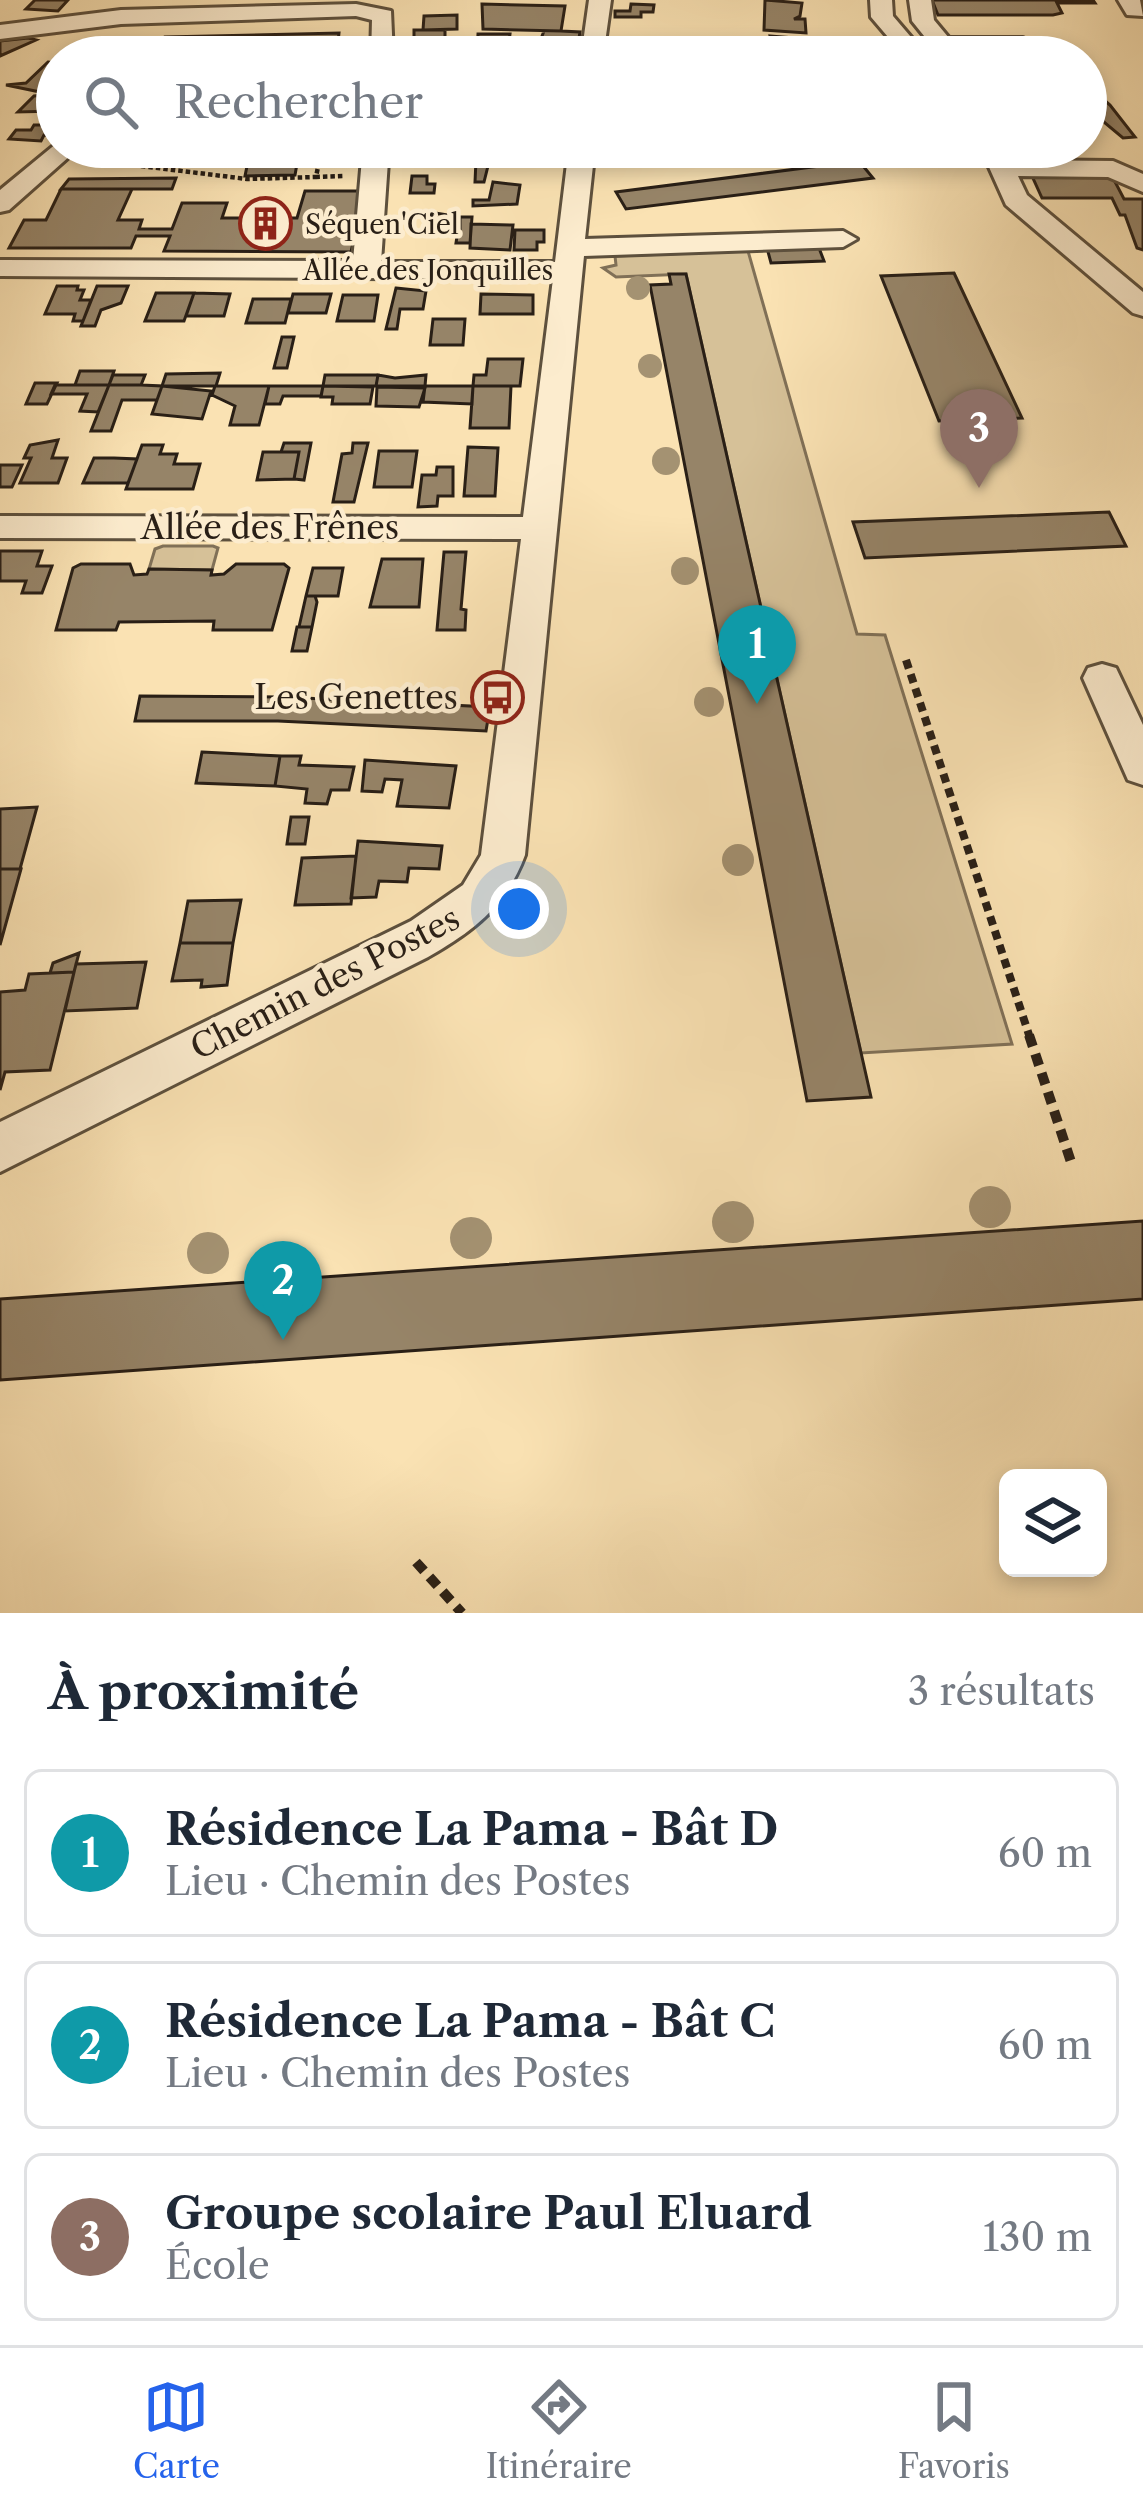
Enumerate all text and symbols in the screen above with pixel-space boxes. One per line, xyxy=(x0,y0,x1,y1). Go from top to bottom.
search box xyxy=(36,36,1107,168)
icon: search xyxy=(78,69,144,135)
text: Rechercher xyxy=(174,74,423,130)
building icon: Séquen'Ciel xyxy=(238,196,294,252)
place label: Séquen'Ciel xyxy=(305,208,459,241)
street label: Allée des Jonquilles xyxy=(302,254,553,287)
pin: 3 xyxy=(940,389,1018,488)
street label: Allée des Frênes xyxy=(140,507,399,548)
pin: 1 xyxy=(718,605,796,704)
bus stop icon: Les Genettes xyxy=(469,669,525,725)
place label: Les Genettes xyxy=(254,677,458,718)
your location xyxy=(489,879,549,939)
street label: Chemin des Postes xyxy=(184,897,466,1069)
pin: 2 xyxy=(244,1241,322,1340)
map controls xyxy=(999,1469,1107,1577)
button: layers xyxy=(999,1469,1107,1577)
text: À proximité xyxy=(48,1660,359,1722)
text: 3 résultats xyxy=(908,1667,1095,1715)
text: Résidence La Pama - Bât D xyxy=(165,1801,778,1857)
text: 1 xyxy=(81,1829,99,1877)
text: 60 m xyxy=(998,1829,1092,1877)
text: Lieu · Chemin des Postes xyxy=(165,1857,630,1905)
text: Résidence La Pama - Bât C xyxy=(165,1993,776,2049)
text: 2 xyxy=(78,2021,102,2069)
text: 60 m xyxy=(998,2021,1092,2069)
text: Lieu · Chemin des Postes xyxy=(165,2049,630,2097)
text: Groupe scolaire Paul Eluard xyxy=(165,2185,812,2241)
text: 3 xyxy=(79,2213,101,2261)
text: 130 m xyxy=(983,2213,1092,2261)
text: École xyxy=(165,2241,270,2289)
tab: Carte xyxy=(133,2374,220,2487)
tab: Itinéraire xyxy=(486,2374,632,2487)
tab: Favoris xyxy=(898,2374,1010,2487)

